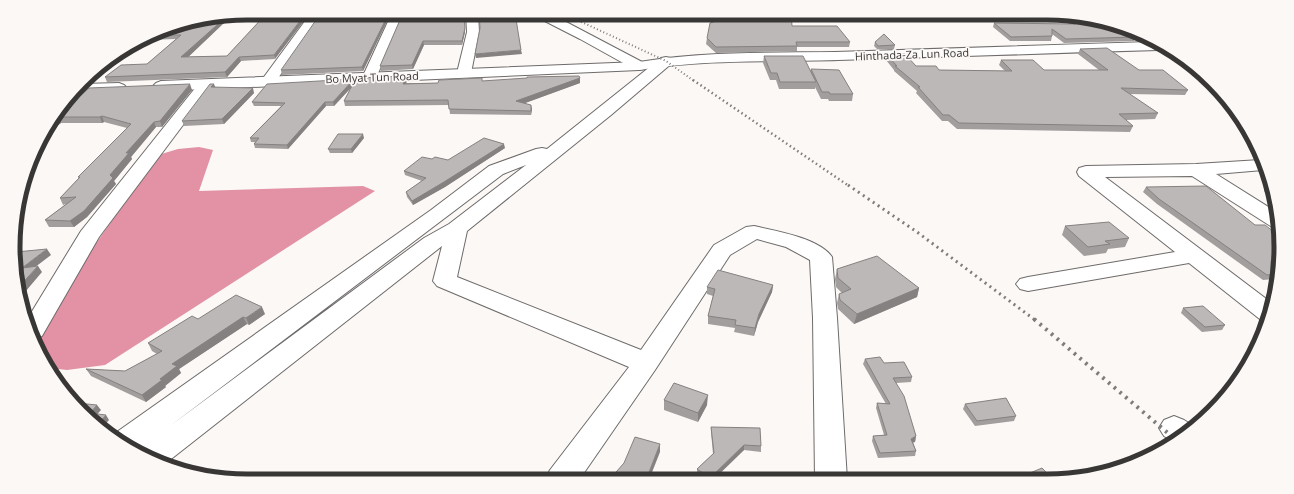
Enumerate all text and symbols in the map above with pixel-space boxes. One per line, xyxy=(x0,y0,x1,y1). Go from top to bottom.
street label: Hinthada-Za Lun Road xyxy=(855,45,969,63)
street label: Bo Myat Tun Road xyxy=(325,68,419,86)

